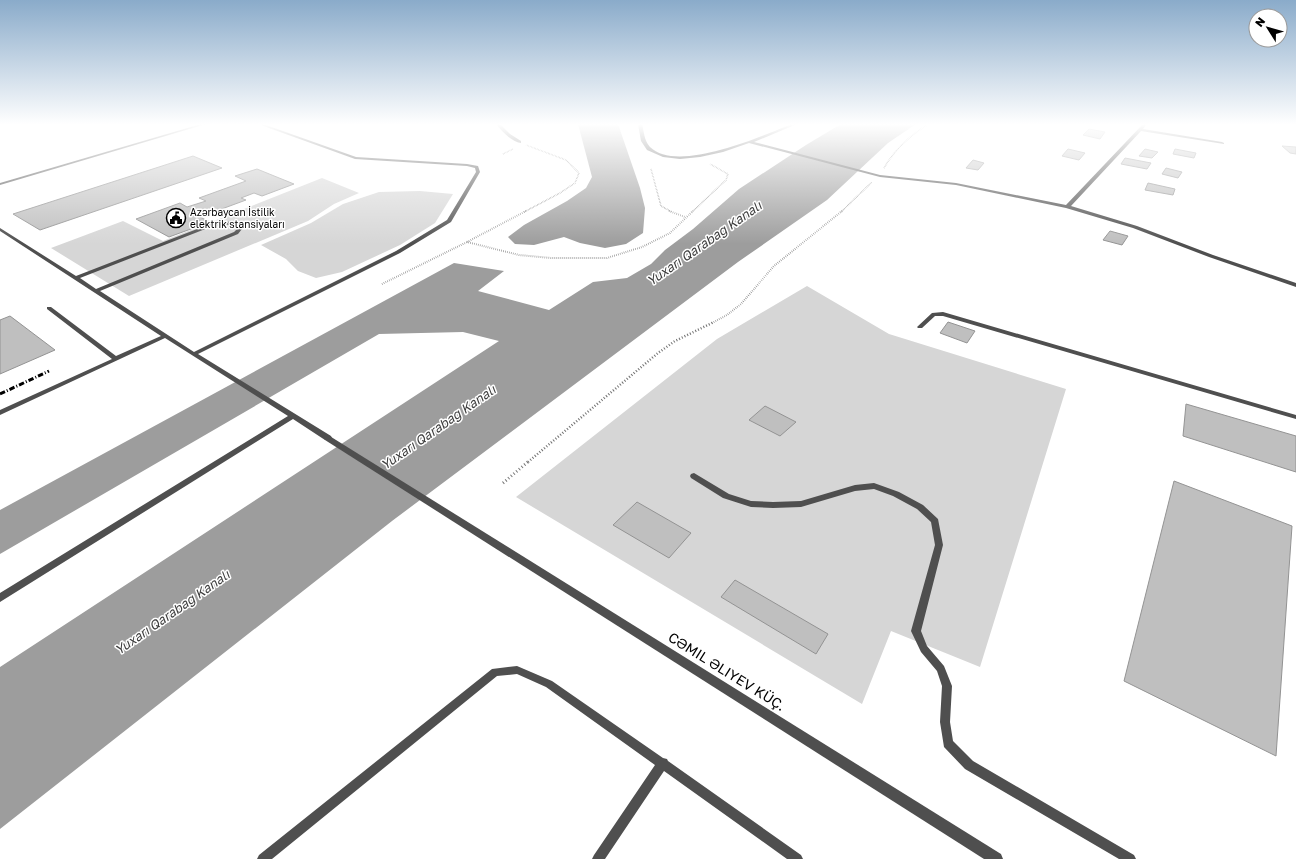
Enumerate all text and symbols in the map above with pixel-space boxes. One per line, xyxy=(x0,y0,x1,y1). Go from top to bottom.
north arrow xyxy=(1248,8,1288,48)
text: N xyxy=(1252,14,1267,29)
water label: Yuxarı Qarabağ Kanalı xyxy=(643,196,766,289)
place label: Azərbaycan İstilik elektrik stansiyaları xyxy=(190,205,285,230)
public building icon: Azərbaycan İstilik elektrik stansiyaları xyxy=(165,207,187,229)
water label: Yuxarı Qarabağ Kanalı xyxy=(377,380,500,473)
water label: Yuxarı Qarabağ Kanalı xyxy=(111,565,234,658)
street label: CƏMIL ƏLIYEV KÜÇ. xyxy=(665,628,789,714)

